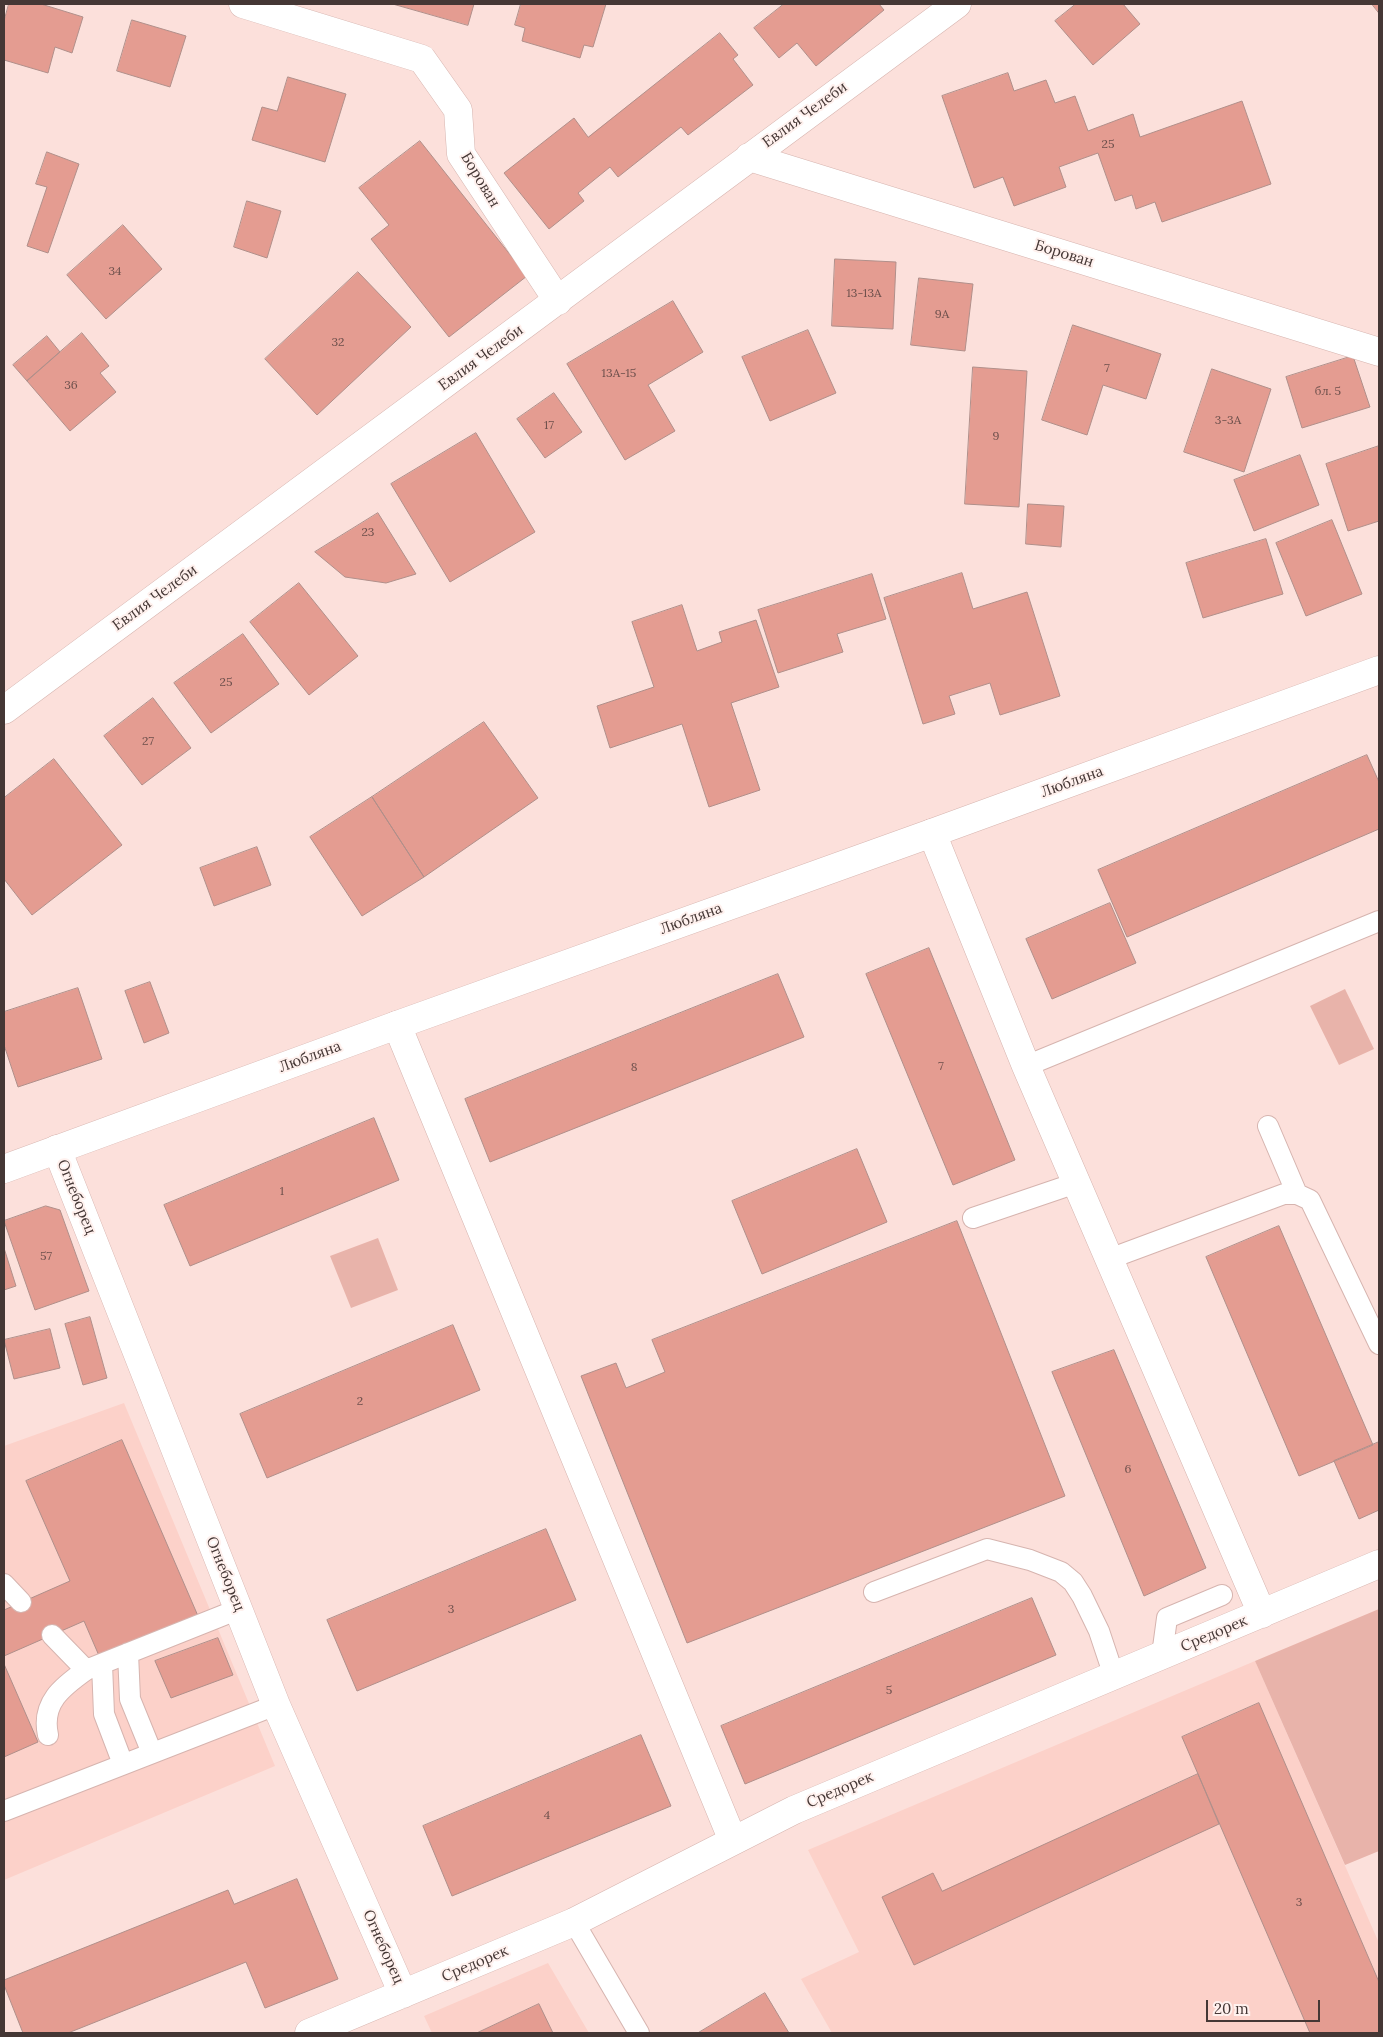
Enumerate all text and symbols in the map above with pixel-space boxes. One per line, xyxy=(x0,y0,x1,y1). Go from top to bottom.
street label: Евлия Челеби xyxy=(759,78,851,152)
house number: 25 xyxy=(1102,138,1114,152)
street label: Борован xyxy=(457,149,503,211)
street label: Борован xyxy=(1032,237,1096,271)
house number: 34 xyxy=(108,265,122,279)
house number: 13-13А xyxy=(846,287,882,301)
house number: 9А xyxy=(935,308,949,322)
street label: Евлия Челеби xyxy=(435,321,527,395)
house number: 32 xyxy=(331,336,345,350)
house number: 7 xyxy=(1104,362,1110,376)
house number: 13А-15 xyxy=(602,367,636,381)
house number: 36 xyxy=(64,379,78,393)
house number: бл. 5 xyxy=(1315,385,1341,399)
house number: 3-3А xyxy=(1215,414,1241,428)
house number: 17 xyxy=(544,419,554,433)
house number: 9 xyxy=(993,430,999,444)
house number: 23 xyxy=(362,526,374,540)
street label: Евлия Челеби xyxy=(109,561,201,635)
house number: 25 xyxy=(220,676,232,690)
house number: 27 xyxy=(142,735,154,749)
street label: Любляна xyxy=(1038,762,1106,802)
street label: Любляна xyxy=(657,899,725,939)
street label: Любляна xyxy=(276,1037,344,1077)
house number: 7 xyxy=(938,1060,944,1074)
house number: 8 xyxy=(631,1061,637,1075)
street label: Огнеборец xyxy=(53,1157,99,1237)
house number: 1 xyxy=(280,1185,284,1199)
house number: 57 xyxy=(40,1250,52,1264)
house number: 2 xyxy=(357,1395,363,1409)
house number: 6 xyxy=(1125,1463,1131,1477)
street label: Огнеборец xyxy=(202,1534,248,1614)
house number: 3 xyxy=(448,1603,454,1617)
street label: Средорек xyxy=(1178,1612,1250,1656)
house number: 5 xyxy=(886,1684,892,1698)
street label: Средорек xyxy=(804,1768,876,1812)
house number: 4 xyxy=(544,1809,550,1823)
house number: 3 xyxy=(1296,1896,1302,1910)
street label: Огнеборец xyxy=(359,1907,407,1987)
street label: Средорек xyxy=(439,1942,511,1986)
scale bar xyxy=(1208,1990,1322,2022)
text: 20 m xyxy=(1214,1999,1249,2018)

